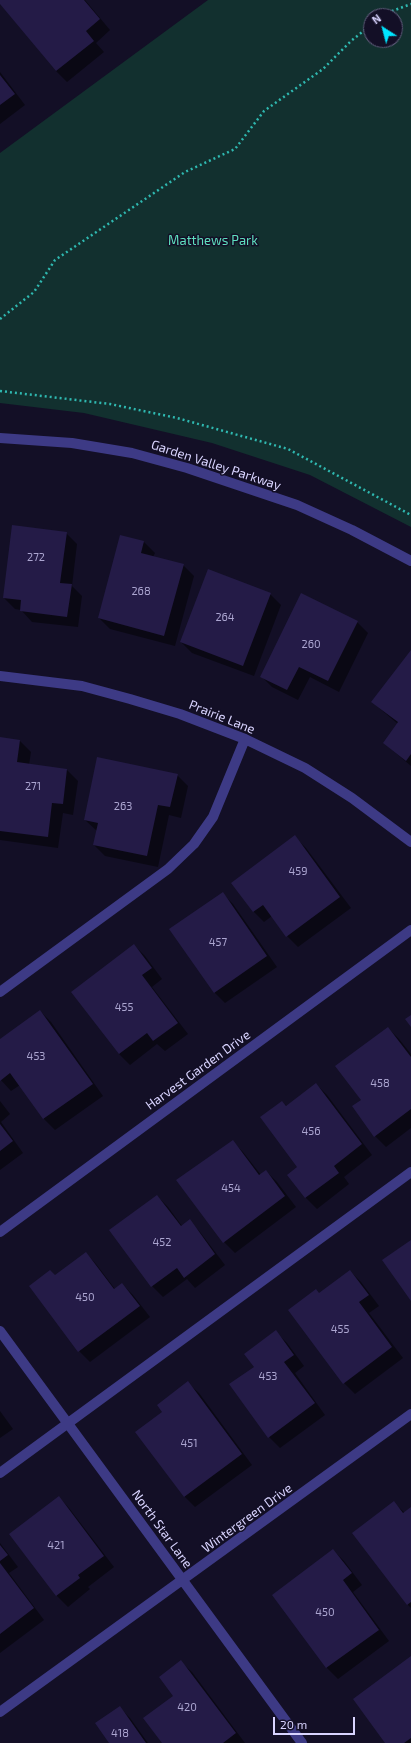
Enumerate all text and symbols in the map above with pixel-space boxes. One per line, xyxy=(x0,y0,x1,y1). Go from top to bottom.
north arrow xyxy=(363,8,403,48)
text: N xyxy=(369,11,383,26)
park label: Matthews Park xyxy=(168,233,258,249)
street label: Garden Valley Parkway xyxy=(149,437,283,493)
house number: 272 xyxy=(27,550,45,564)
house number: 268 xyxy=(131,584,151,598)
house number: 264 xyxy=(215,610,235,624)
house number: 260 xyxy=(301,637,321,651)
street label: Prairie Lane xyxy=(187,697,257,737)
house number: 271 xyxy=(25,779,41,793)
house number: 263 xyxy=(114,799,132,813)
house number: 459 xyxy=(289,864,307,878)
house number: 457 xyxy=(209,935,227,949)
house number: 455 xyxy=(115,1000,133,1014)
street label: Harvest Garden Drive xyxy=(143,1027,253,1113)
house number: 453 xyxy=(27,1049,45,1063)
house number: 458 xyxy=(370,1076,390,1090)
house number: 456 xyxy=(302,1124,320,1138)
house number: 454 xyxy=(221,1181,241,1195)
house number: 452 xyxy=(153,1235,171,1249)
house number: 450 xyxy=(75,1290,95,1304)
house number: 455 xyxy=(331,1322,349,1336)
house number: 453 xyxy=(259,1369,277,1383)
house number: 451 xyxy=(180,1436,198,1450)
street label: Wintergreen Drive xyxy=(199,1480,295,1556)
street label: North Star Lane xyxy=(128,1487,196,1571)
house number: 421 xyxy=(47,1538,65,1552)
house number: 450 xyxy=(315,1605,335,1619)
house number: 420 xyxy=(177,1700,197,1714)
scale bar xyxy=(275,1709,357,1735)
text: 20 m xyxy=(280,1717,307,1731)
house number: 418 xyxy=(111,1726,129,1740)

